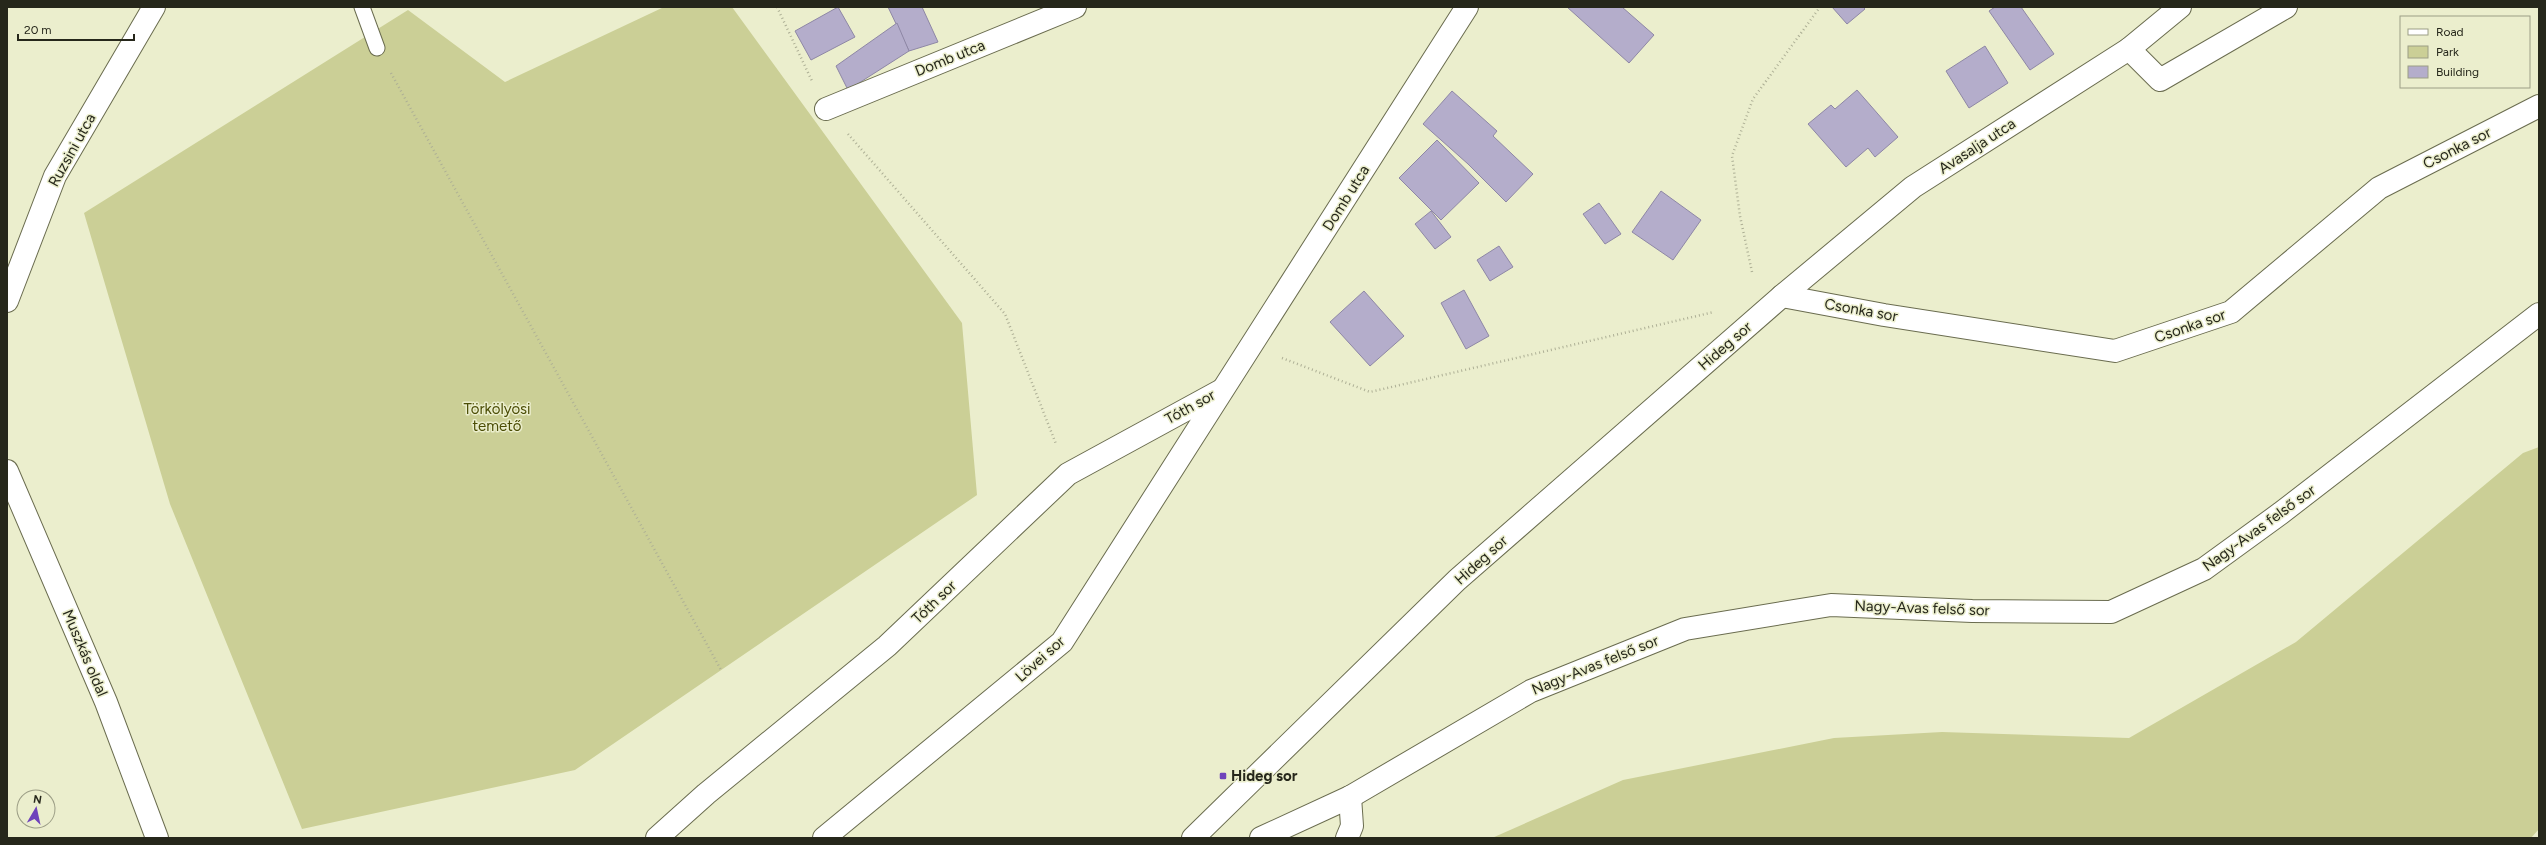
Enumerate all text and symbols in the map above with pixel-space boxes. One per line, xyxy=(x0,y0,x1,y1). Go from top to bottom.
scale bar xyxy=(18,16,134,42)
legend xyxy=(2400,16,2530,88)
text: 20 m xyxy=(24,23,52,37)
text: Road xyxy=(2436,25,2464,39)
street label: Domb utca xyxy=(912,36,988,80)
text: Park xyxy=(2436,45,2459,59)
text: Building xyxy=(2436,65,2479,79)
street label: Ruzsini utca xyxy=(45,110,99,190)
street label: Avasalja utca xyxy=(1935,114,2019,178)
street label: Csonka sor xyxy=(2420,123,2494,173)
street label: Domb utca xyxy=(1319,162,1373,234)
street label: Csonka sor xyxy=(1823,295,1899,325)
street label: Csonka sor xyxy=(2152,305,2228,347)
street label: Hideg sor xyxy=(1695,318,1755,374)
street label: Tóth sor xyxy=(1162,386,1218,428)
park label: Törkölyösi temető xyxy=(463,400,531,435)
street label: Nagy-Avas felső sor xyxy=(2199,481,2319,575)
street label: Hideg sor xyxy=(1451,532,1511,588)
street label: Tóth sor xyxy=(908,577,960,627)
street label: Nagy-Avas felső sor xyxy=(1854,597,1990,619)
street label: Muszkás oldal xyxy=(59,607,111,699)
street label: Nagy-Avas felső sor xyxy=(1529,631,1661,699)
street label: Lövei sor xyxy=(1012,632,1068,686)
place label: Hideg sor xyxy=(1231,767,1298,785)
marker: Hideg sor xyxy=(1218,771,1228,781)
north arrow xyxy=(16,789,56,829)
text: N xyxy=(32,793,43,807)

